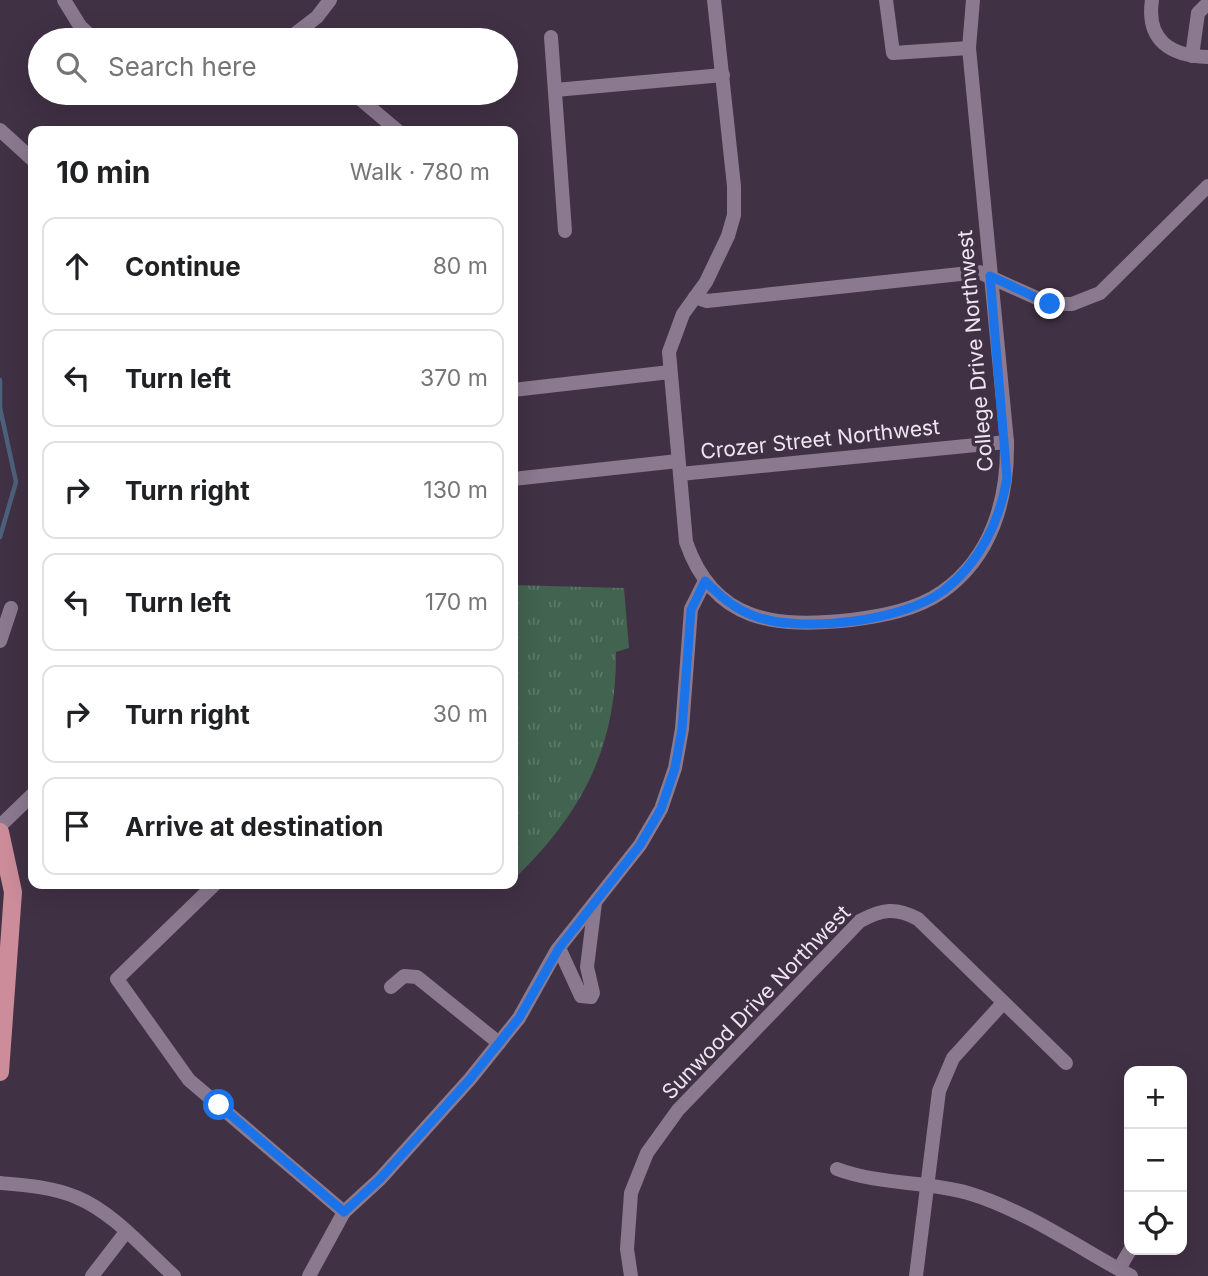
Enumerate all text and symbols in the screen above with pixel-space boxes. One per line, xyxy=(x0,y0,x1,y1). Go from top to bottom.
search box xyxy=(28,28,518,105)
icon: search xyxy=(52,48,90,86)
text: Search here xyxy=(108,51,257,82)
text: 10 min xyxy=(56,154,150,190)
text: Walk · 780 m xyxy=(350,158,490,186)
street label: College Drive Northwest xyxy=(952,229,998,473)
icon: ahead xyxy=(58,247,96,285)
text: Continue xyxy=(125,251,241,282)
text: 80 m xyxy=(433,252,488,280)
route end xyxy=(1034,288,1065,319)
icon: left xyxy=(58,359,96,397)
text: Turn left xyxy=(125,363,231,394)
text: 370 m xyxy=(420,364,488,392)
street label: Crozer Street Northwest xyxy=(699,414,941,464)
icon: right xyxy=(58,471,96,509)
text: Turn right xyxy=(125,475,250,506)
text: 130 m xyxy=(423,476,488,504)
icon: left xyxy=(58,583,96,621)
text: Turn left xyxy=(125,587,231,618)
text: 170 m xyxy=(425,588,488,616)
icon: right xyxy=(58,695,96,733)
text: Turn right xyxy=(125,699,250,730)
text: 30 m xyxy=(433,700,488,728)
icon: arrive xyxy=(58,807,96,845)
text: Arrive at destination xyxy=(125,811,384,842)
street label: Sunwood Drive Northwest xyxy=(657,900,855,1104)
map controls xyxy=(1124,1066,1187,1255)
button: + xyxy=(1124,1066,1187,1129)
route start xyxy=(203,1089,234,1120)
button: − xyxy=(1124,1129,1187,1192)
button: locate xyxy=(1124,1192,1187,1255)

